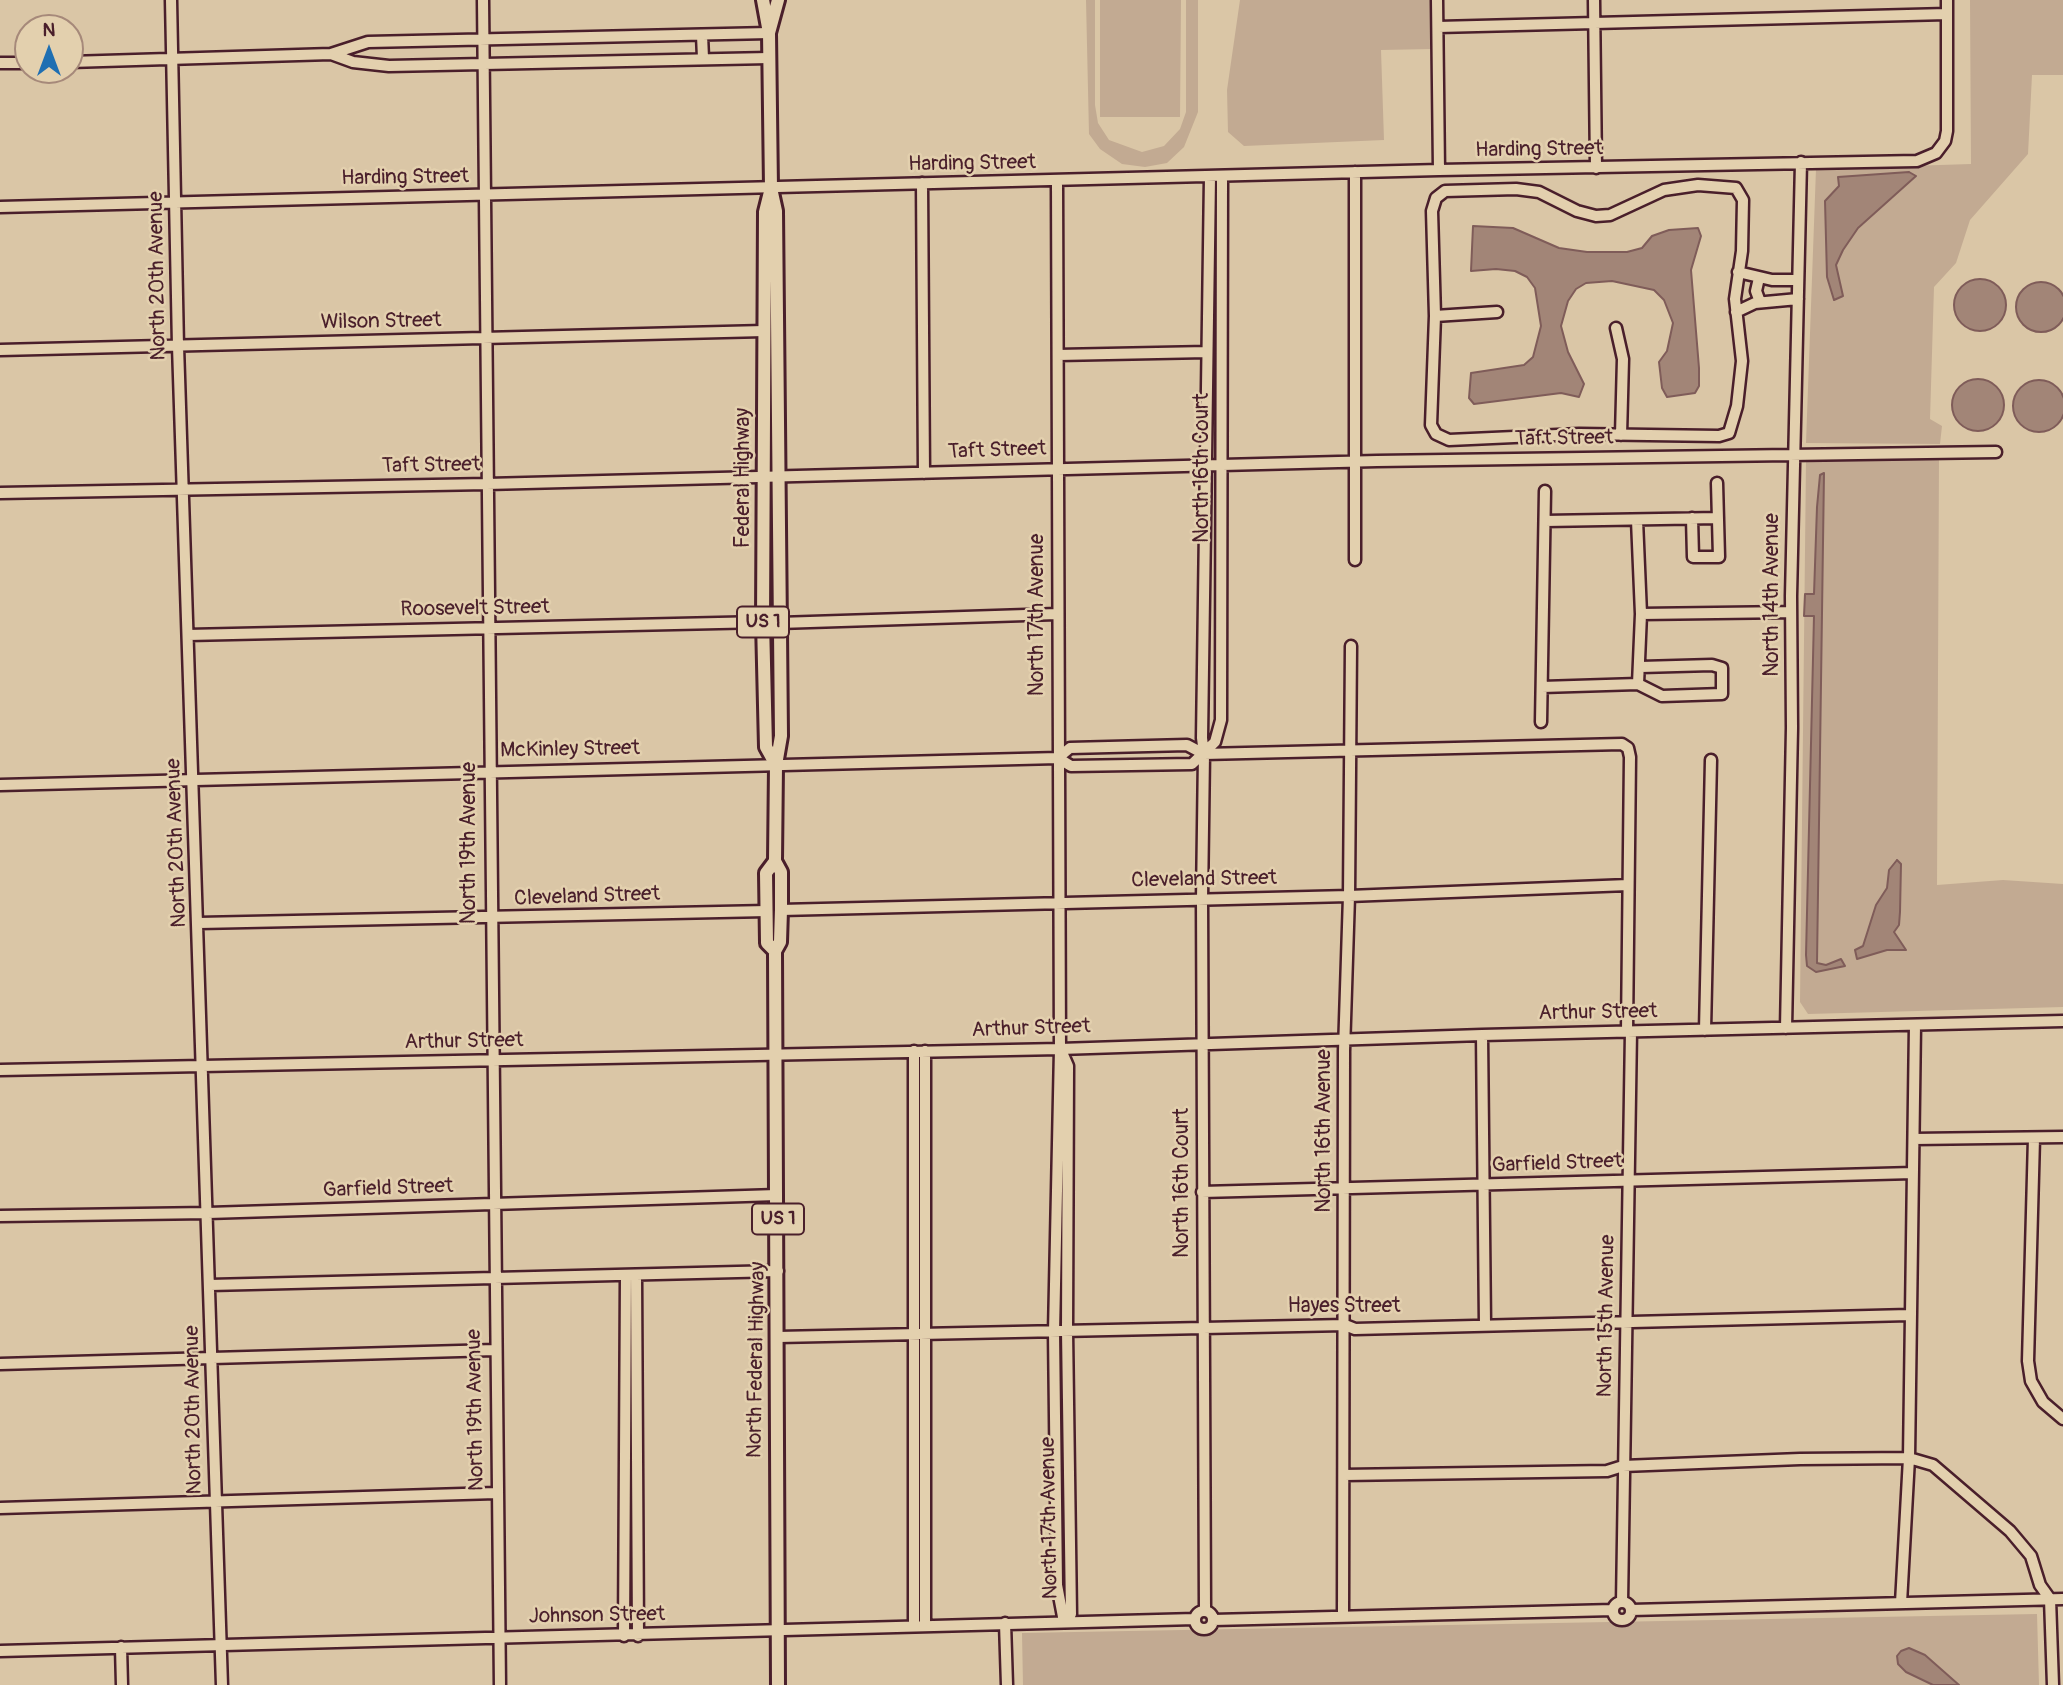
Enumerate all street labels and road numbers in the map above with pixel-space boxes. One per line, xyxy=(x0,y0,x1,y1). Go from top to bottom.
street label: Harding Street xyxy=(1475,136,1603,164)
street label: Harding Street xyxy=(908,150,1036,178)
street label: Harding Street xyxy=(341,164,469,192)
street label: North 20th Avenue xyxy=(144,191,172,361)
street label: Wilson Street xyxy=(321,308,441,336)
street label: North 16th Court xyxy=(1190,393,1216,543)
street label: Federal Highway xyxy=(731,408,757,548)
street label: Taft Street xyxy=(1514,426,1614,452)
street label: Taft Street xyxy=(947,437,1047,465)
street label: Taft Street xyxy=(381,453,481,479)
street label: North 14th Avenue xyxy=(1760,513,1786,677)
street label: North 17th Avenue xyxy=(1025,534,1051,696)
street label: Roosevelt Street xyxy=(400,595,550,623)
road number: US 1 xyxy=(737,607,789,638)
street label: McKinley Street xyxy=(500,736,640,764)
street label: North 20th Avenue xyxy=(161,758,193,928)
street label: North 19th Avenue xyxy=(457,762,483,924)
street label: Cleveland Street xyxy=(1131,866,1277,894)
street label: Cleveland Street xyxy=(514,882,660,912)
street label: Arthur Street xyxy=(1538,999,1658,1027)
street label: Arthur Street xyxy=(971,1014,1091,1044)
street label: Arthur Street xyxy=(404,1028,524,1056)
street label: North 16th Avenue xyxy=(1312,1049,1338,1213)
street label: North 16th Court xyxy=(1170,1108,1196,1258)
street label: Garfield Street xyxy=(1491,1149,1623,1179)
street label: Garfield Street xyxy=(322,1174,454,1204)
road number: US 1 xyxy=(752,1204,804,1234)
street label: North 15th Avenue xyxy=(1593,1234,1621,1398)
street label: North Federal Highway xyxy=(743,1262,771,1458)
street label: Hayes Street xyxy=(1287,1294,1401,1320)
street label: North 20th Avenue xyxy=(180,1325,208,1495)
street label: North 19th Avenue xyxy=(462,1329,490,1491)
street label: North 17th Avenue xyxy=(1036,1437,1064,1599)
street label: Johnson Street xyxy=(529,1602,665,1630)

